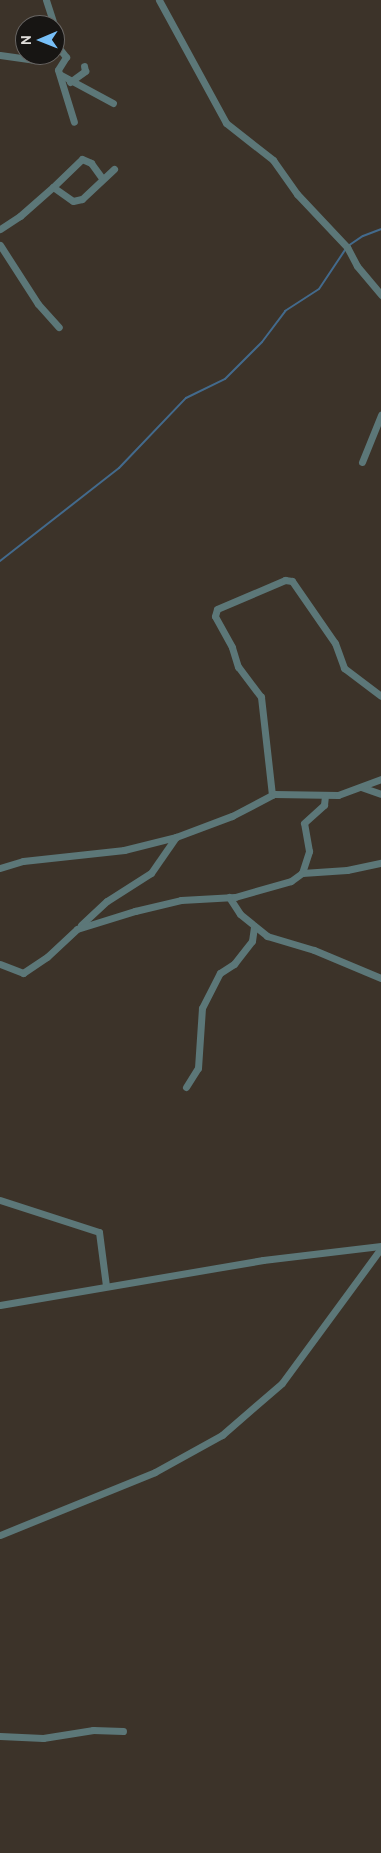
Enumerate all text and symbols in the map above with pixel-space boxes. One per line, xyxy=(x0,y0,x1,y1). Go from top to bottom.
north arrow xyxy=(15,15,65,65)
text: N xyxy=(17,35,35,45)

